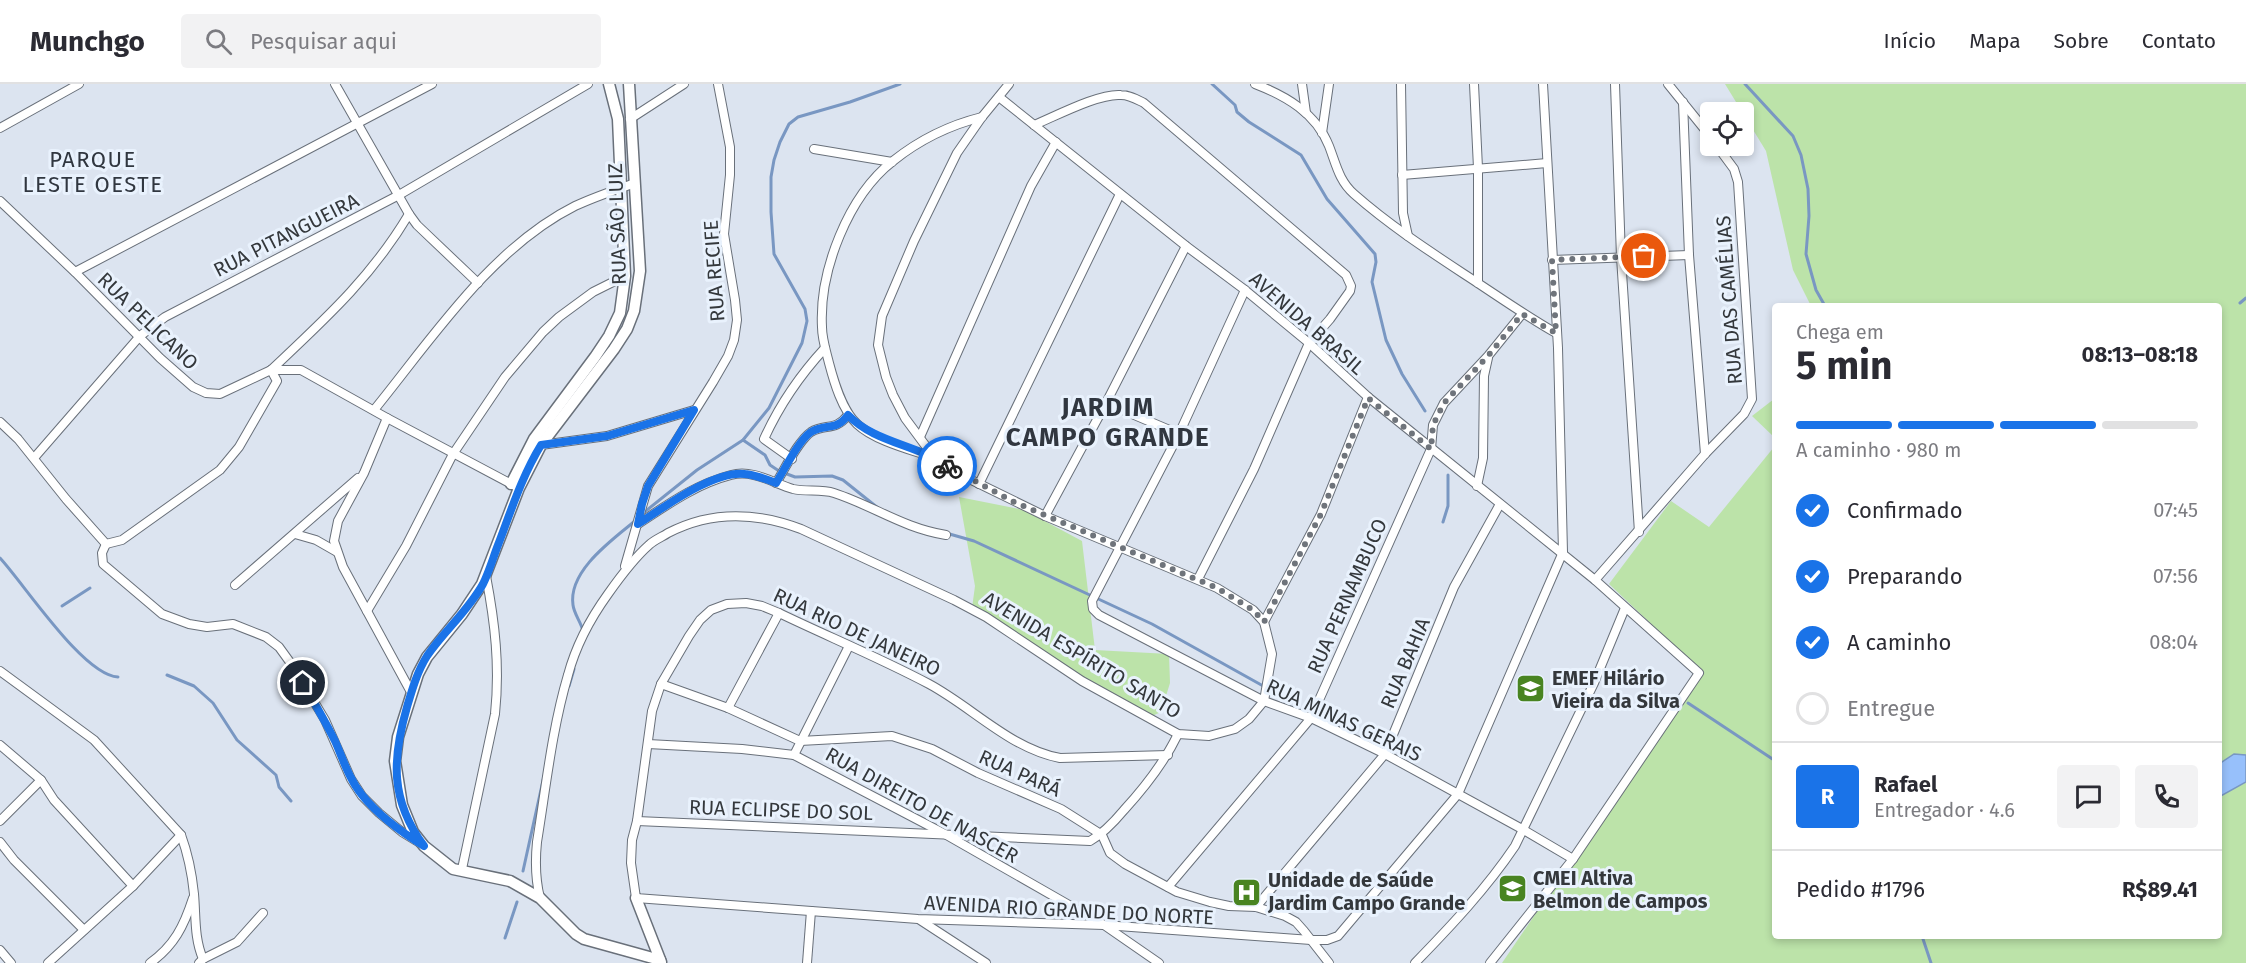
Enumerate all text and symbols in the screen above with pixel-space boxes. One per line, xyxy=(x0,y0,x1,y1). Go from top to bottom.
search box xyxy=(181,14,601,68)
text: Munchgo xyxy=(30,25,145,58)
icon: search xyxy=(202,25,235,58)
text: Pesquisar aqui xyxy=(250,28,397,55)
text: Início xyxy=(1883,28,1936,54)
text: Mapa xyxy=(1969,28,2021,54)
text: Sobre xyxy=(2054,28,2109,54)
text: Contato xyxy=(2142,28,2216,54)
map controls xyxy=(1700,102,1754,156)
button: locate xyxy=(1700,102,1754,156)
district label: PARQUE LESTE OESTE xyxy=(23,146,163,198)
street label: RUA SÃO LUIZ xyxy=(603,163,631,285)
street label: RUA PITANGUEIRA xyxy=(209,188,363,282)
street label: RUA DAS CAMÉLIAS xyxy=(1711,215,1747,385)
street label: RUA RECIFE xyxy=(698,219,730,323)
pin xyxy=(1618,230,1669,281)
icon: bag xyxy=(1627,239,1660,272)
street label: RUA PELICANO xyxy=(93,267,203,375)
street label: AVENIDA BRASIL xyxy=(1245,267,1369,379)
text: Chega em xyxy=(1796,320,1884,344)
text: 08:13–08:18 xyxy=(2082,341,2198,368)
text: 5 min xyxy=(1796,343,1893,389)
district label: JARDIM CAMPO GRANDE xyxy=(1006,392,1210,453)
courier xyxy=(917,436,977,496)
text: A caminho · 980 m xyxy=(1796,438,1961,462)
icon: bike xyxy=(931,450,964,483)
icon: check xyxy=(1796,494,1829,527)
text: Confirmado xyxy=(1847,497,1963,524)
text: 07:45 xyxy=(2153,498,2198,522)
street label: RUA PERNAMBUCO xyxy=(1302,515,1392,677)
icon: check xyxy=(1796,560,1829,593)
text: Preparando xyxy=(1847,563,1963,590)
text: 07:56 xyxy=(2153,564,2198,588)
street label: RUA RIO DE JANEIRO xyxy=(770,583,944,681)
street label: AVENIDA ESPÍRITO SANTO xyxy=(978,586,1186,724)
street label: RUA BAHIA xyxy=(1375,614,1435,712)
icon: check xyxy=(1796,626,1829,659)
text: A caminho xyxy=(1847,629,1951,656)
text: 08:04 xyxy=(2149,630,2198,654)
pin xyxy=(277,657,328,708)
icon: home xyxy=(286,666,319,699)
place label: EMEF Hilário Vieira da Silva xyxy=(1551,666,1680,713)
school or university icon: EMEF Hilário Vieira da Silva xyxy=(1515,673,1547,705)
street label: RUA MINAS GERAIS xyxy=(1263,674,1425,766)
text: Entregue xyxy=(1847,695,1935,722)
street label: RUA DIREITO DE NASCER xyxy=(821,742,1023,868)
street label: RUA PARÁ xyxy=(975,744,1065,802)
button: chat xyxy=(2057,765,2120,828)
button: phone xyxy=(2135,765,2198,828)
text: Rafael xyxy=(1874,771,1937,798)
text: R xyxy=(1821,783,1834,810)
street label: RUA ECLIPSE DO SOL xyxy=(689,795,873,825)
text: Entregador · 4.6 xyxy=(1874,798,2015,822)
place label: CMEI Altiva Belmon de Campos xyxy=(1533,866,1708,913)
place label: Unidade de Saúde Jardim Campo Grande xyxy=(1267,868,1465,915)
school or university icon: CMEI Altiva Belmon de Campos xyxy=(1496,873,1528,905)
hospital icon: Unidade de Saúde Jardim Campo Grande xyxy=(1231,876,1263,908)
text: Pedido #1796 xyxy=(1796,876,1925,903)
text: R$89.41 xyxy=(2122,876,2198,903)
street label: AVENIDA RIO GRANDE DO NORTE xyxy=(924,890,1214,930)

